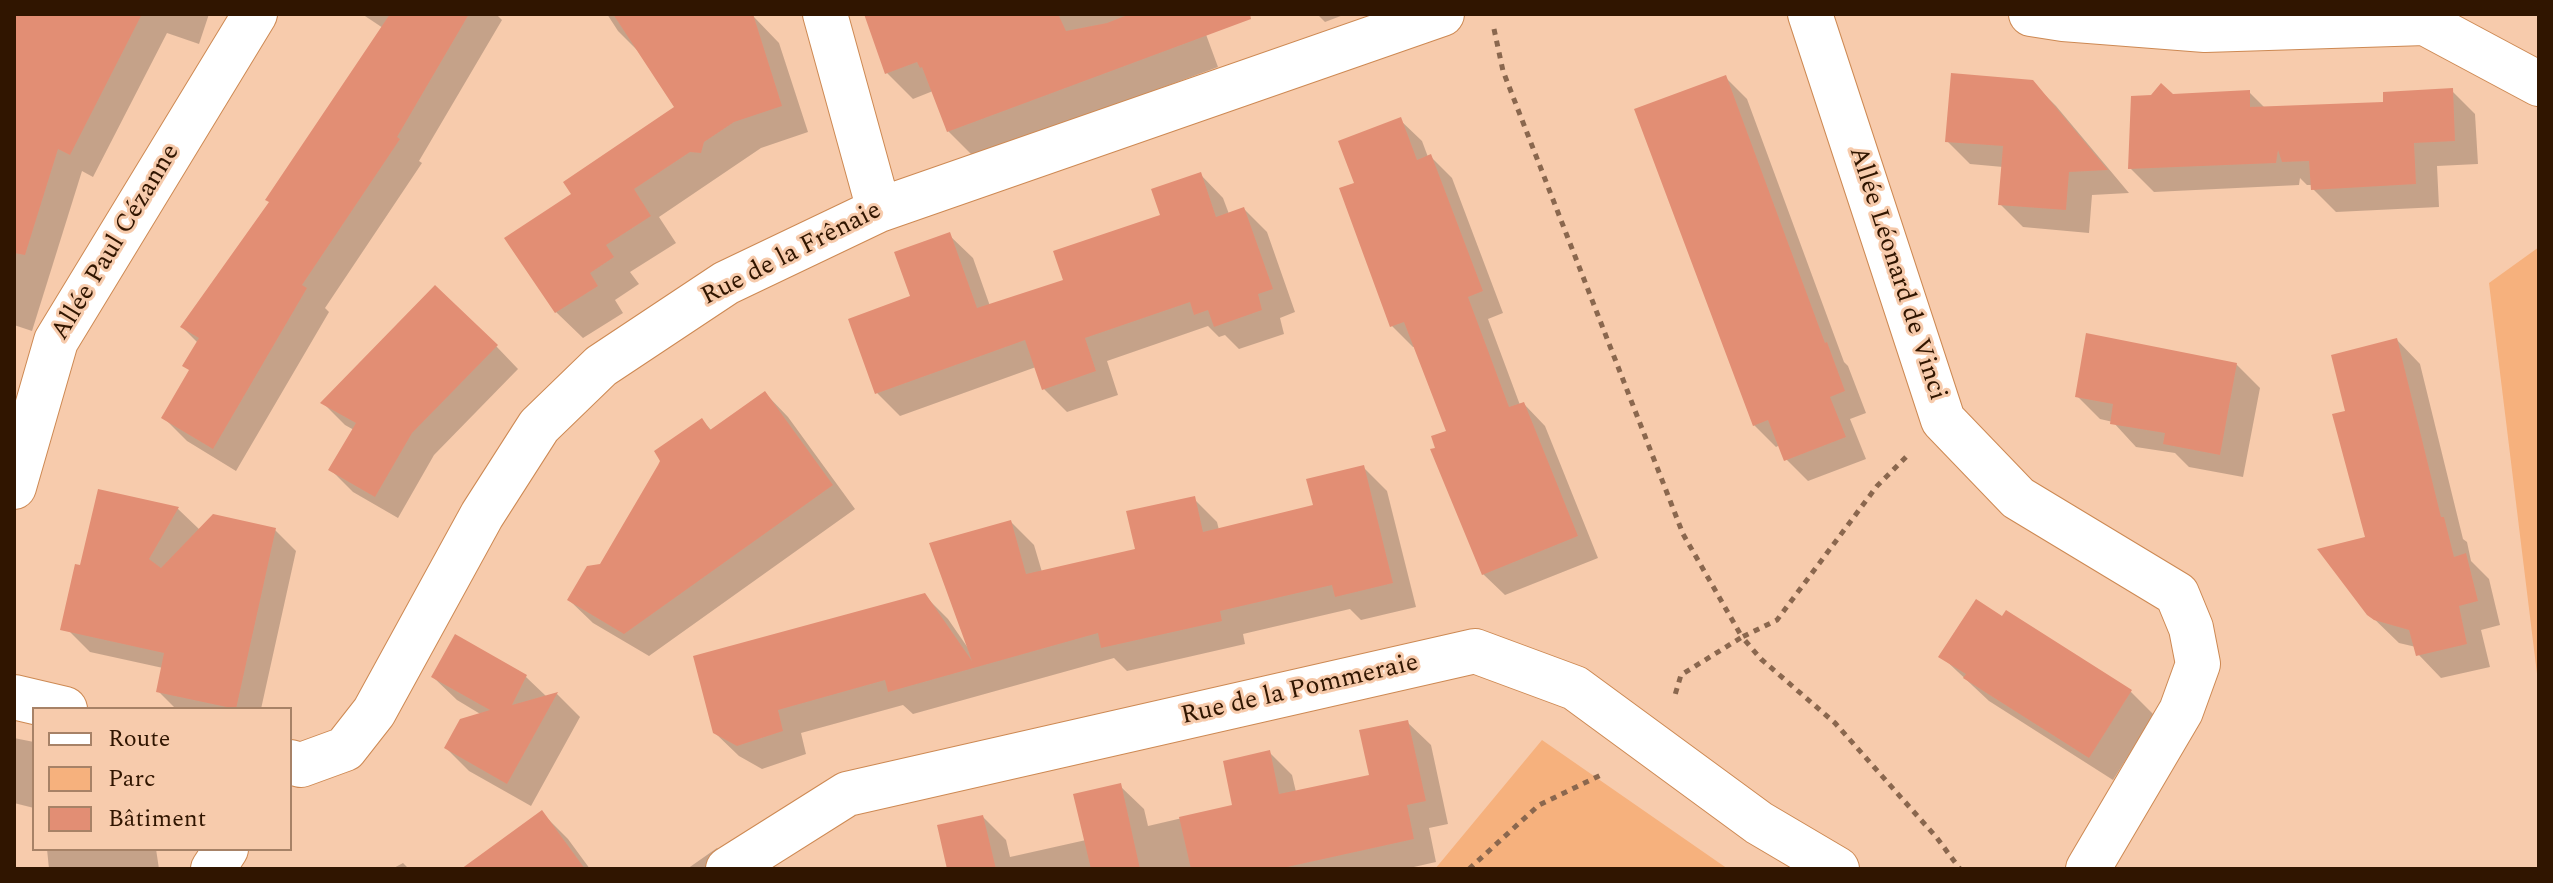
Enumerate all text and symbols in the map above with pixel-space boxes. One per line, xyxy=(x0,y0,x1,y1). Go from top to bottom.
street label: Allée Paul Cézanne xyxy=(46,139,188,347)
street label: Allée Léonard de Vinci xyxy=(1840,143,1952,405)
street label: Rue de la Frênaie xyxy=(697,196,887,314)
street label: Rue de la Pommeraie xyxy=(1178,648,1422,734)
legend xyxy=(32,707,292,851)
text: Route xyxy=(108,721,170,757)
text: Parc xyxy=(108,761,156,797)
text: Bâtiment xyxy=(108,801,206,837)

